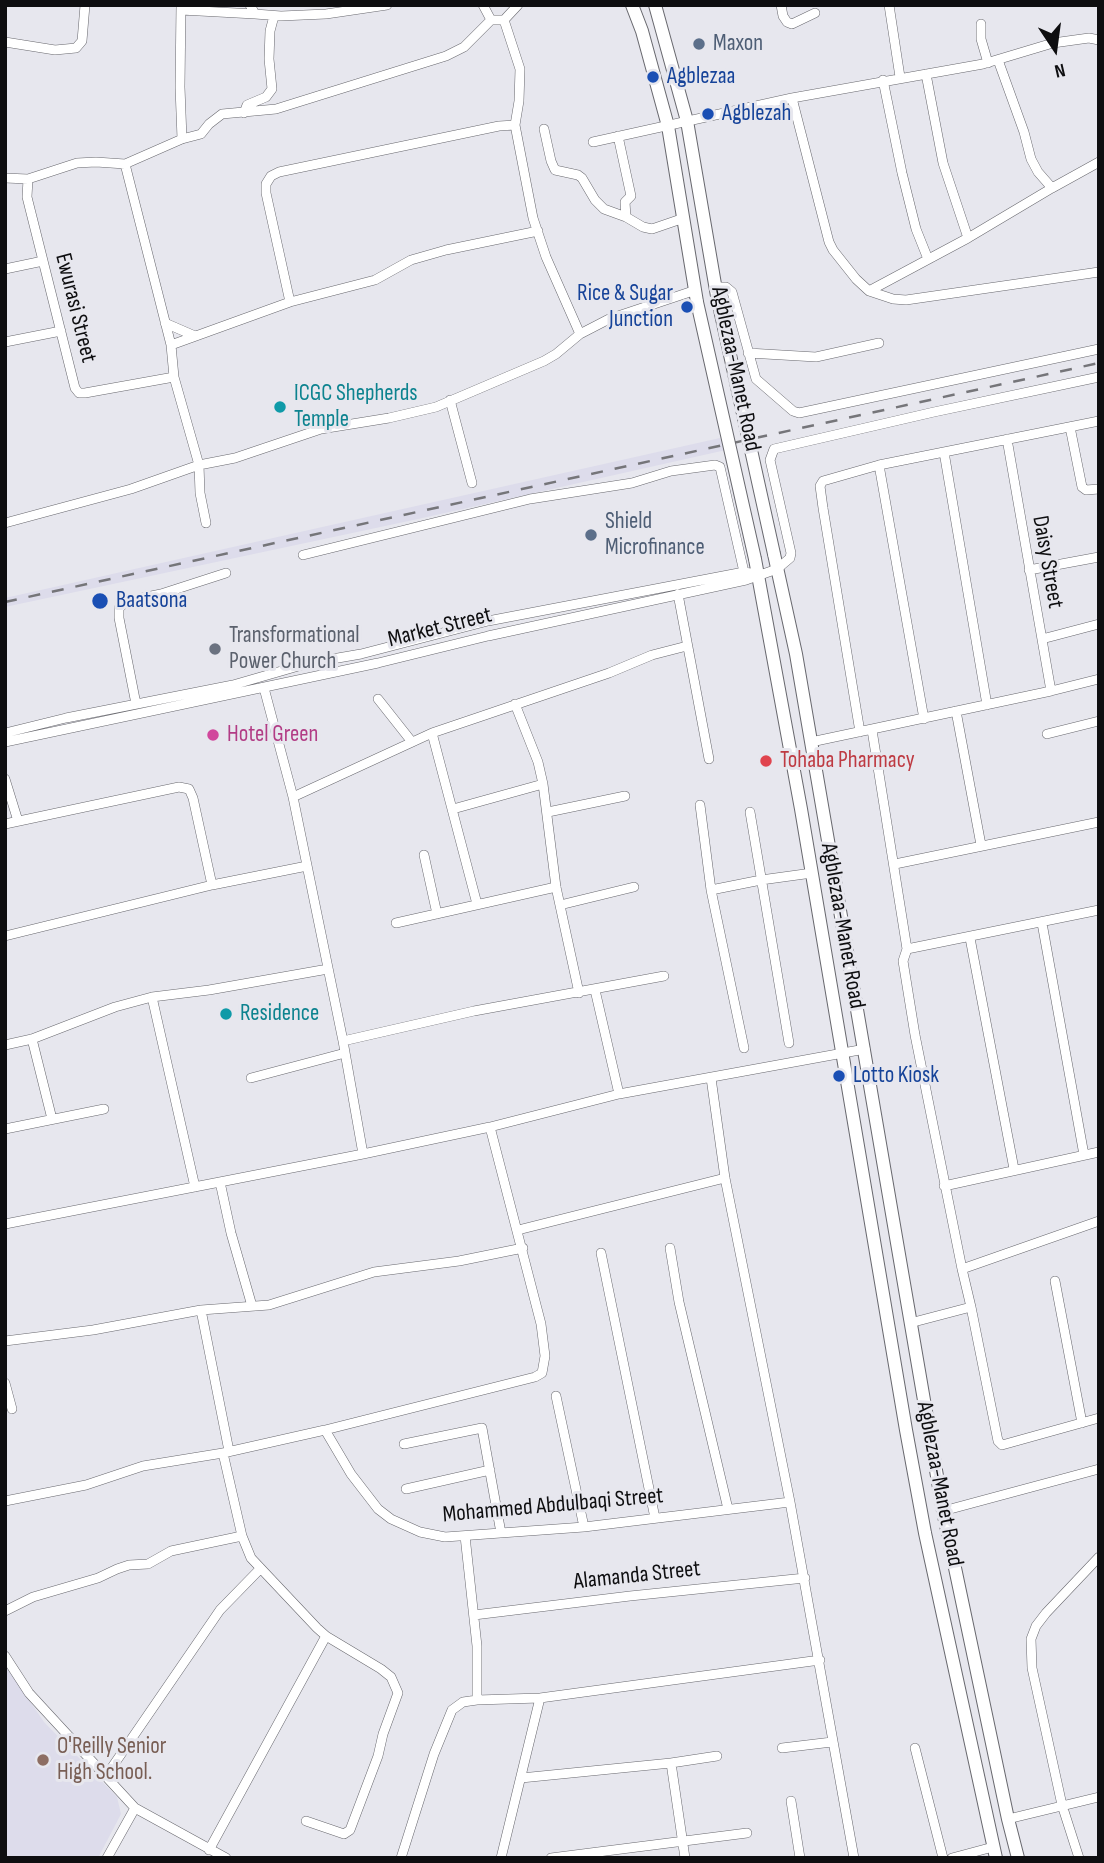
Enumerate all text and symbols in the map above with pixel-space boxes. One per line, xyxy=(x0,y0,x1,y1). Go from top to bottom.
north arrow xyxy=(1020,14,1090,84)
place label: Maxon xyxy=(713,30,763,58)
marker: Maxon xyxy=(691,36,707,52)
text: N xyxy=(1052,58,1067,82)
place label: Agblezaa xyxy=(667,63,735,91)
marker: Agblezaa xyxy=(645,69,661,85)
place label: Agblezah xyxy=(722,100,791,128)
marker: Agblezah xyxy=(700,106,716,122)
street label: Ewurasi Street xyxy=(48,250,102,366)
place label: Rice & Sugar Junction xyxy=(577,280,673,334)
street label: Agblezaa-Manet Road xyxy=(704,284,766,454)
marker: Rice & Sugar Junction xyxy=(679,299,695,315)
place label: ICGC Shepherds Temple xyxy=(294,380,418,434)
marker: ICGC Shepherds Temple xyxy=(272,399,288,415)
place label: Shield Microfinance xyxy=(605,508,705,562)
street label: Daisy Street xyxy=(1025,514,1069,610)
marker: Shield Microfinance xyxy=(583,527,599,543)
place label: Baatsona xyxy=(116,587,187,615)
marker: Baatsona xyxy=(90,591,110,611)
street label: Market Street xyxy=(385,602,495,654)
place label: Transformational Power Church xyxy=(229,622,360,676)
marker: Transformational Power Church xyxy=(207,641,223,657)
place label: Hotel Green xyxy=(227,721,318,749)
marker: Hotel Green xyxy=(205,727,221,743)
place label: Tohaba Pharmacy xyxy=(780,747,915,775)
marker: Tohaba Pharmacy xyxy=(758,753,774,769)
street label: Agblezaa-Manet Road xyxy=(814,841,870,1011)
place label: Residence xyxy=(240,1000,319,1028)
marker: Residence xyxy=(218,1006,234,1022)
place label: Lotto Kiosk xyxy=(853,1062,939,1090)
marker: Lotto Kiosk xyxy=(831,1068,847,1084)
street label: Agblezaa-Manet Road xyxy=(909,1399,969,1569)
street label: Mohammed Abdulbaqi Street xyxy=(441,1483,665,1529)
street label: Alamanda Street xyxy=(572,1556,702,1596)
place label: O'Reilly Senior High School. xyxy=(57,1733,166,1787)
marker: O'Reilly Senior High School. xyxy=(35,1752,51,1768)

